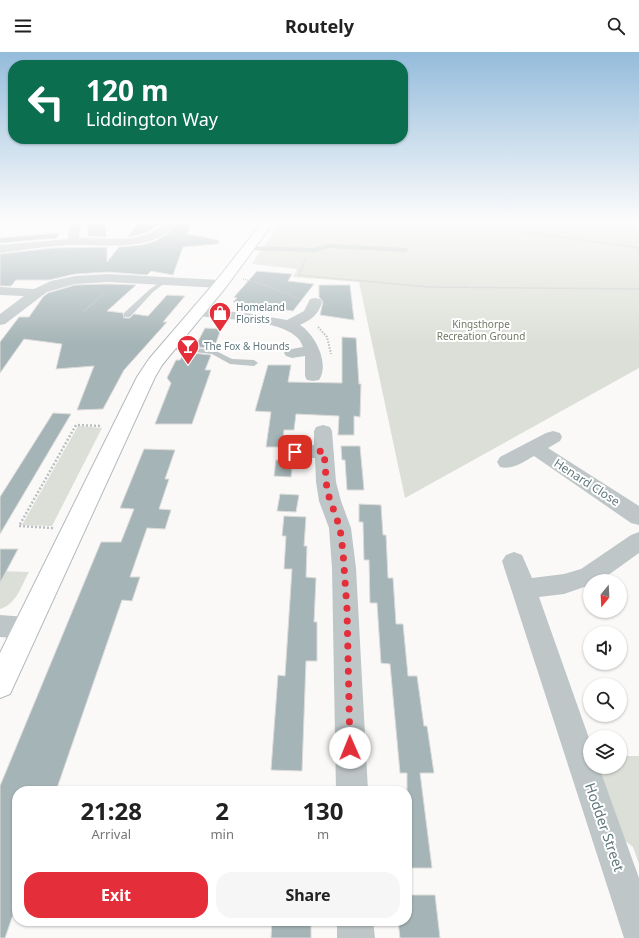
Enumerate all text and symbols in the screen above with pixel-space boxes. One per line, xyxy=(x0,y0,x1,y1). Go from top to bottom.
text: Routely xyxy=(285,14,354,38)
icon: menu xyxy=(12,15,34,37)
icon: search xyxy=(605,15,627,37)
text: 120 m xyxy=(86,71,169,109)
icon: left xyxy=(20,76,72,128)
text: Liddington Way xyxy=(86,107,218,131)
shop icon: Homeland Florists xyxy=(207,300,233,333)
place label: Homeland Florists xyxy=(236,300,285,326)
park label: Kingsthorpe Recreation Ground xyxy=(437,317,525,343)
bar icon: The Fox & Hounds xyxy=(175,333,201,366)
place label: The Fox & Hounds xyxy=(204,339,290,353)
pin xyxy=(278,435,312,469)
icon: arrive xyxy=(284,441,306,463)
street label: Henard Close xyxy=(551,454,623,510)
north arrow xyxy=(583,574,627,618)
map controls xyxy=(583,574,627,774)
button: sound xyxy=(583,626,627,670)
button: search xyxy=(583,678,627,722)
position arrow xyxy=(329,727,371,769)
button: layers xyxy=(583,730,627,774)
street label: Hodder Street xyxy=(581,780,629,874)
text: 21:28 xyxy=(80,794,142,827)
text: 2 xyxy=(215,794,229,827)
text: 130 xyxy=(302,794,344,827)
text: Arrival xyxy=(91,825,131,843)
text: min xyxy=(210,825,234,843)
text: m xyxy=(317,825,329,843)
button: Exit xyxy=(24,872,208,918)
button: Share xyxy=(216,872,400,918)

